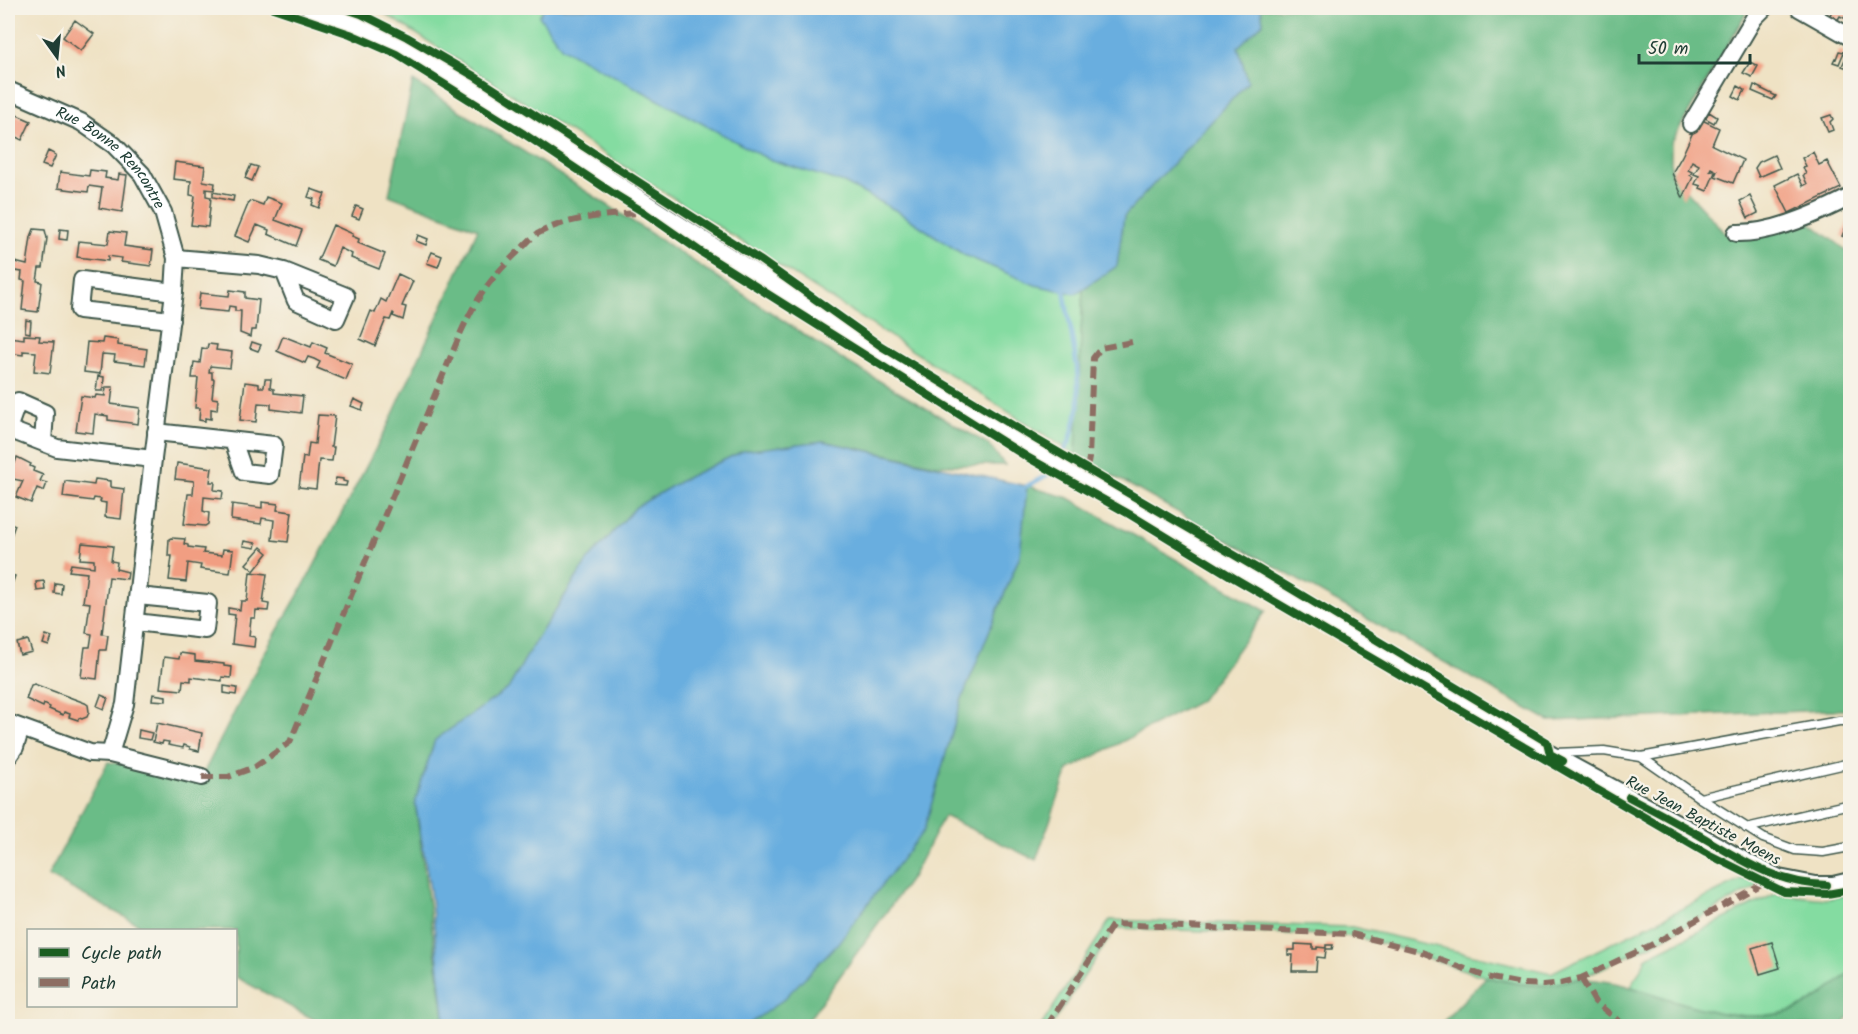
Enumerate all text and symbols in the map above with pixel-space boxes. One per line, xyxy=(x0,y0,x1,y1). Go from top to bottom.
north arrow xyxy=(27,27,87,87)
scale bar xyxy=(1639,27,1750,65)
text: 50 m xyxy=(1648,35,1688,64)
text: N xyxy=(52,57,69,83)
street label: Rue Bonne Rencontre xyxy=(52,100,172,214)
street label: Rue Jean Baptiste Moens xyxy=(1621,770,1785,873)
legend xyxy=(27,929,237,1007)
text: Cycle path xyxy=(81,940,162,969)
text: Path xyxy=(81,970,116,999)

